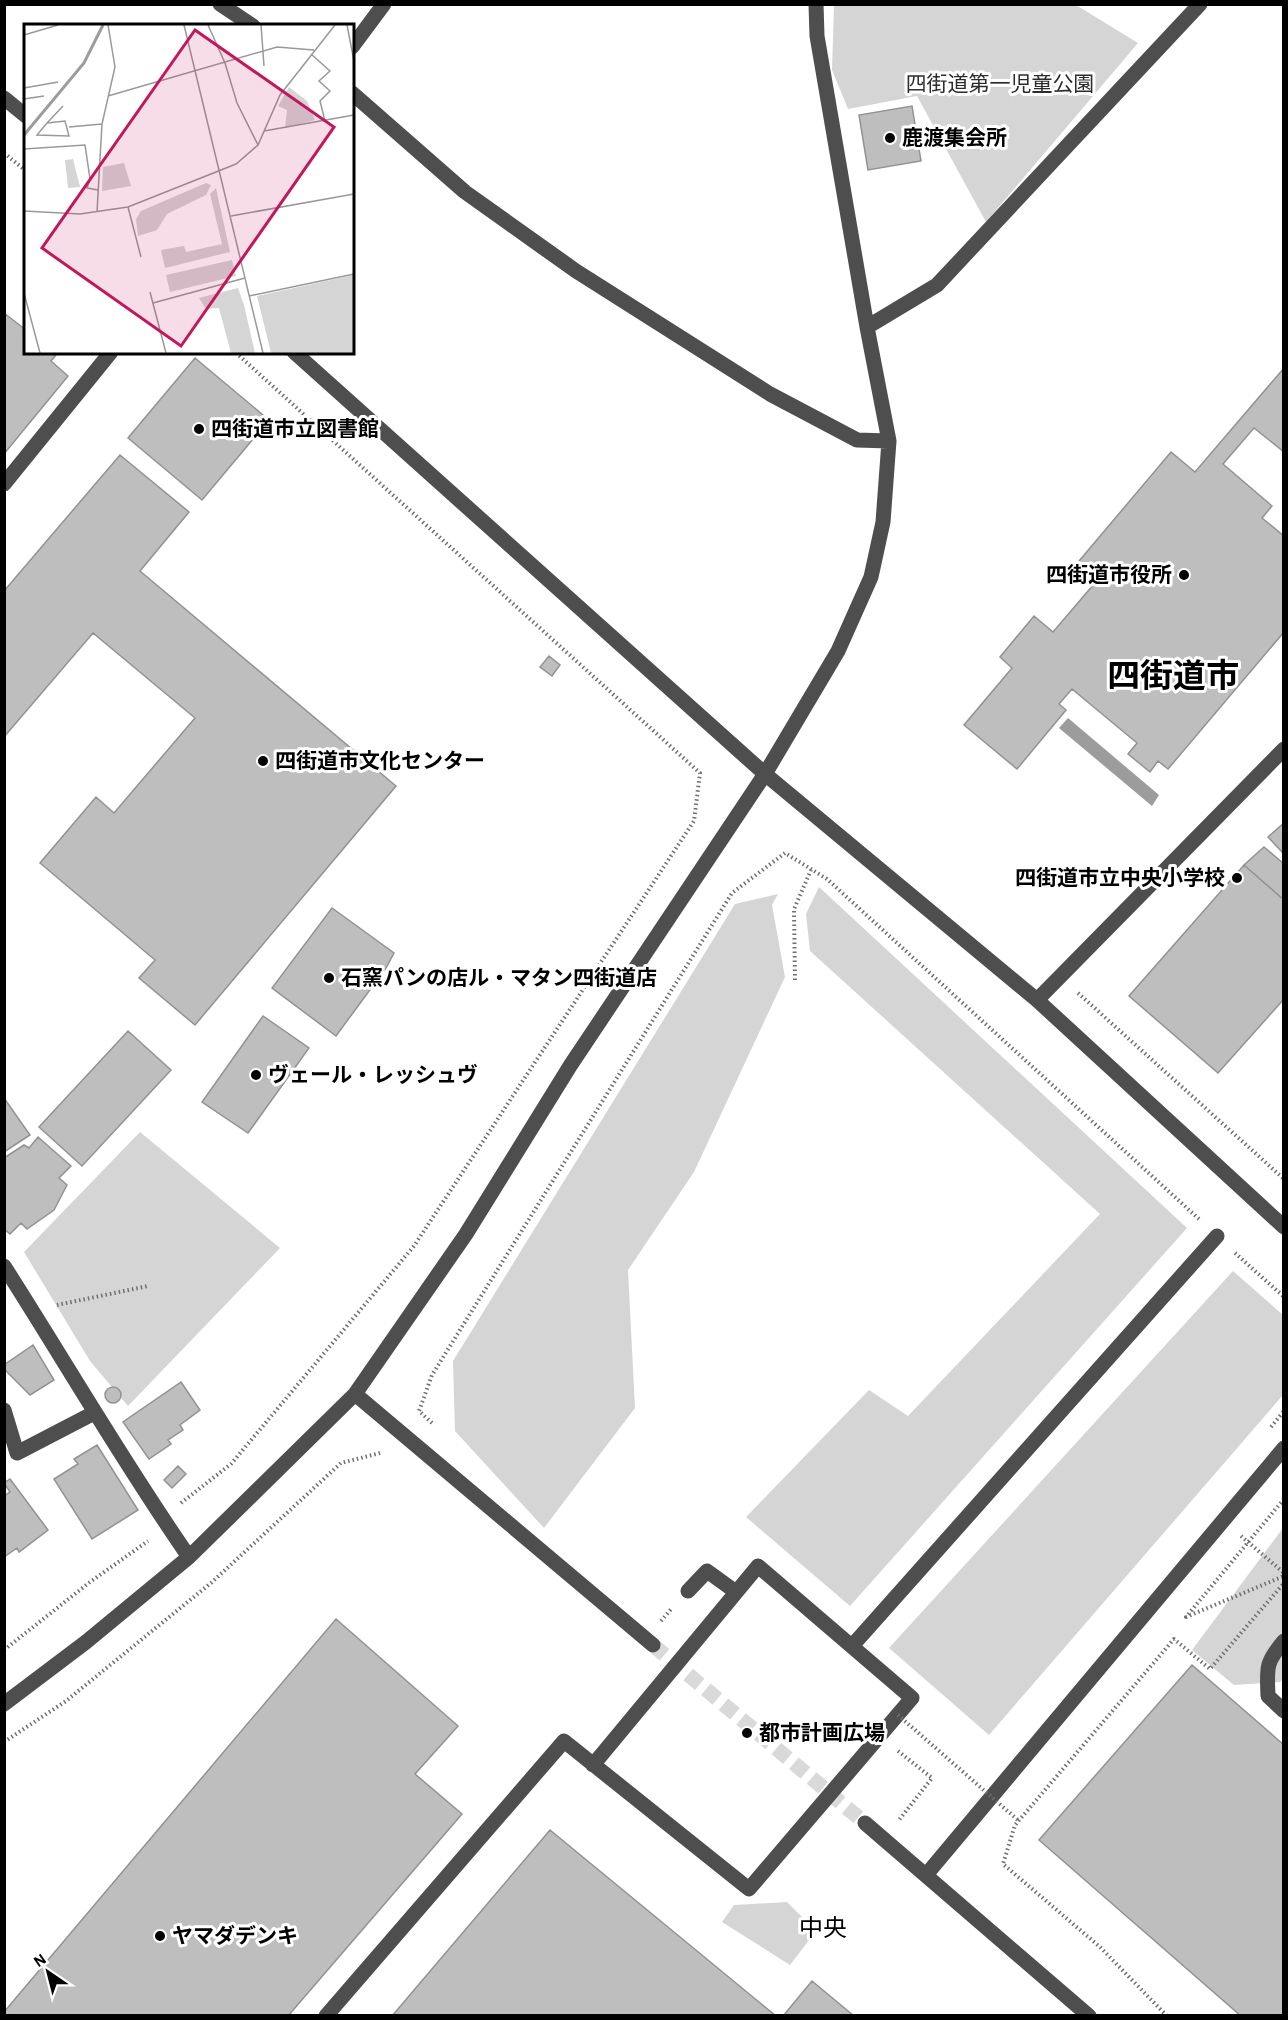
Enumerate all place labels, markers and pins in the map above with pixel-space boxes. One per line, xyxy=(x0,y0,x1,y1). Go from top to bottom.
place label: 鹿渡集会所 xyxy=(902,127,1007,149)
marker: 鹿渡集会所 xyxy=(883,131,897,145)
place label: 四街道市立図書館 xyxy=(211,417,379,440)
marker: 四街道市立図書館 xyxy=(192,422,206,436)
place label: 四街道市役所 xyxy=(1046,563,1172,586)
marker: 四街道市役所 xyxy=(1177,568,1191,582)
place label: 四街道市文化センター xyxy=(275,749,485,772)
marker: 四街道市文化センター xyxy=(256,754,270,768)
place label: 四街道市立中央小学校 xyxy=(1015,866,1225,889)
marker: 四街道市立中央小学校 xyxy=(1230,871,1244,885)
place label: 石窯パンの店ル・マタン四街道店 xyxy=(341,966,657,989)
marker: 石窯パンの店ル・マタン四街道店 xyxy=(322,971,336,985)
place label: ヴェール・レッシュヴ xyxy=(268,1063,478,1086)
marker: ヴェール・レッシュヴ xyxy=(249,1068,263,1082)
place label: 都市計画広場 xyxy=(759,1722,885,1744)
marker: 都市計画広場 xyxy=(740,1726,754,1740)
place label: ヤマダデンキ xyxy=(172,1924,298,1947)
marker: ヤマダデンキ xyxy=(153,1929,167,1943)

